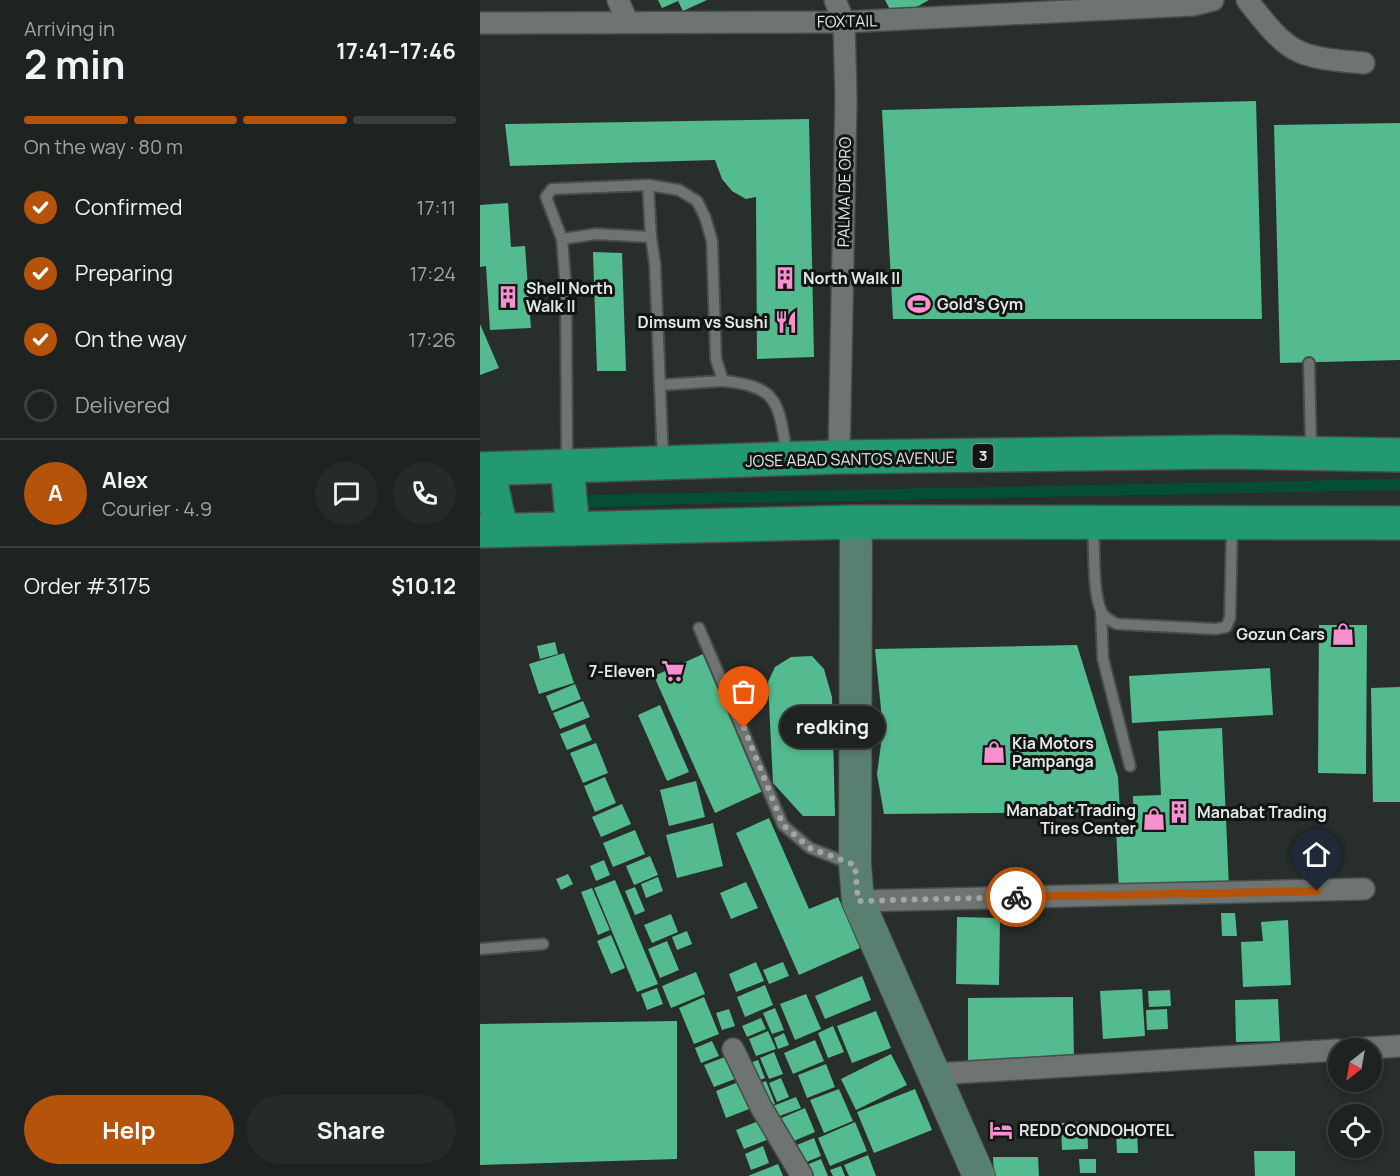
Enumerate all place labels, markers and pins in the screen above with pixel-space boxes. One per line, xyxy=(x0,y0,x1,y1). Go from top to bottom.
building icon: North Walk II xyxy=(772,265,798,291)
place label: North Walk II xyxy=(803,267,900,289)
place label: Shell North Walk II xyxy=(526,277,613,317)
building icon: Shell North Walk II xyxy=(495,284,521,310)
sports icon: Gold's Gym xyxy=(906,291,932,317)
place label: Gold's Gym xyxy=(937,293,1023,315)
restaurant icon: Dimsum vs Sushi xyxy=(773,309,799,335)
place label: Dimsum vs Sushi xyxy=(638,311,768,333)
shop icon: Gozun Cars xyxy=(1330,621,1356,647)
place label: Gozun Cars xyxy=(1236,623,1325,645)
supermarket icon: 7-Eleven xyxy=(660,658,686,684)
place label: 7-Eleven xyxy=(589,660,655,682)
pin xyxy=(718,666,769,728)
callout: redking xyxy=(780,707,885,749)
place label: Kia Motors Pampanga xyxy=(1012,732,1094,772)
shop icon: Kia Motors Pampanga xyxy=(981,739,1007,765)
place label: Manabat Trading Tires Center xyxy=(1006,799,1136,839)
building icon: Manabat Trading xyxy=(1166,799,1192,825)
place label: Manabat Trading xyxy=(1197,801,1327,823)
shop icon: Manabat Trading Tires Center xyxy=(1141,806,1167,832)
pin xyxy=(1291,829,1342,891)
hotel icon: REDD CONDOHOTEL xyxy=(988,1117,1014,1143)
place label: REDD CONDOHOTEL xyxy=(1019,1119,1174,1141)

